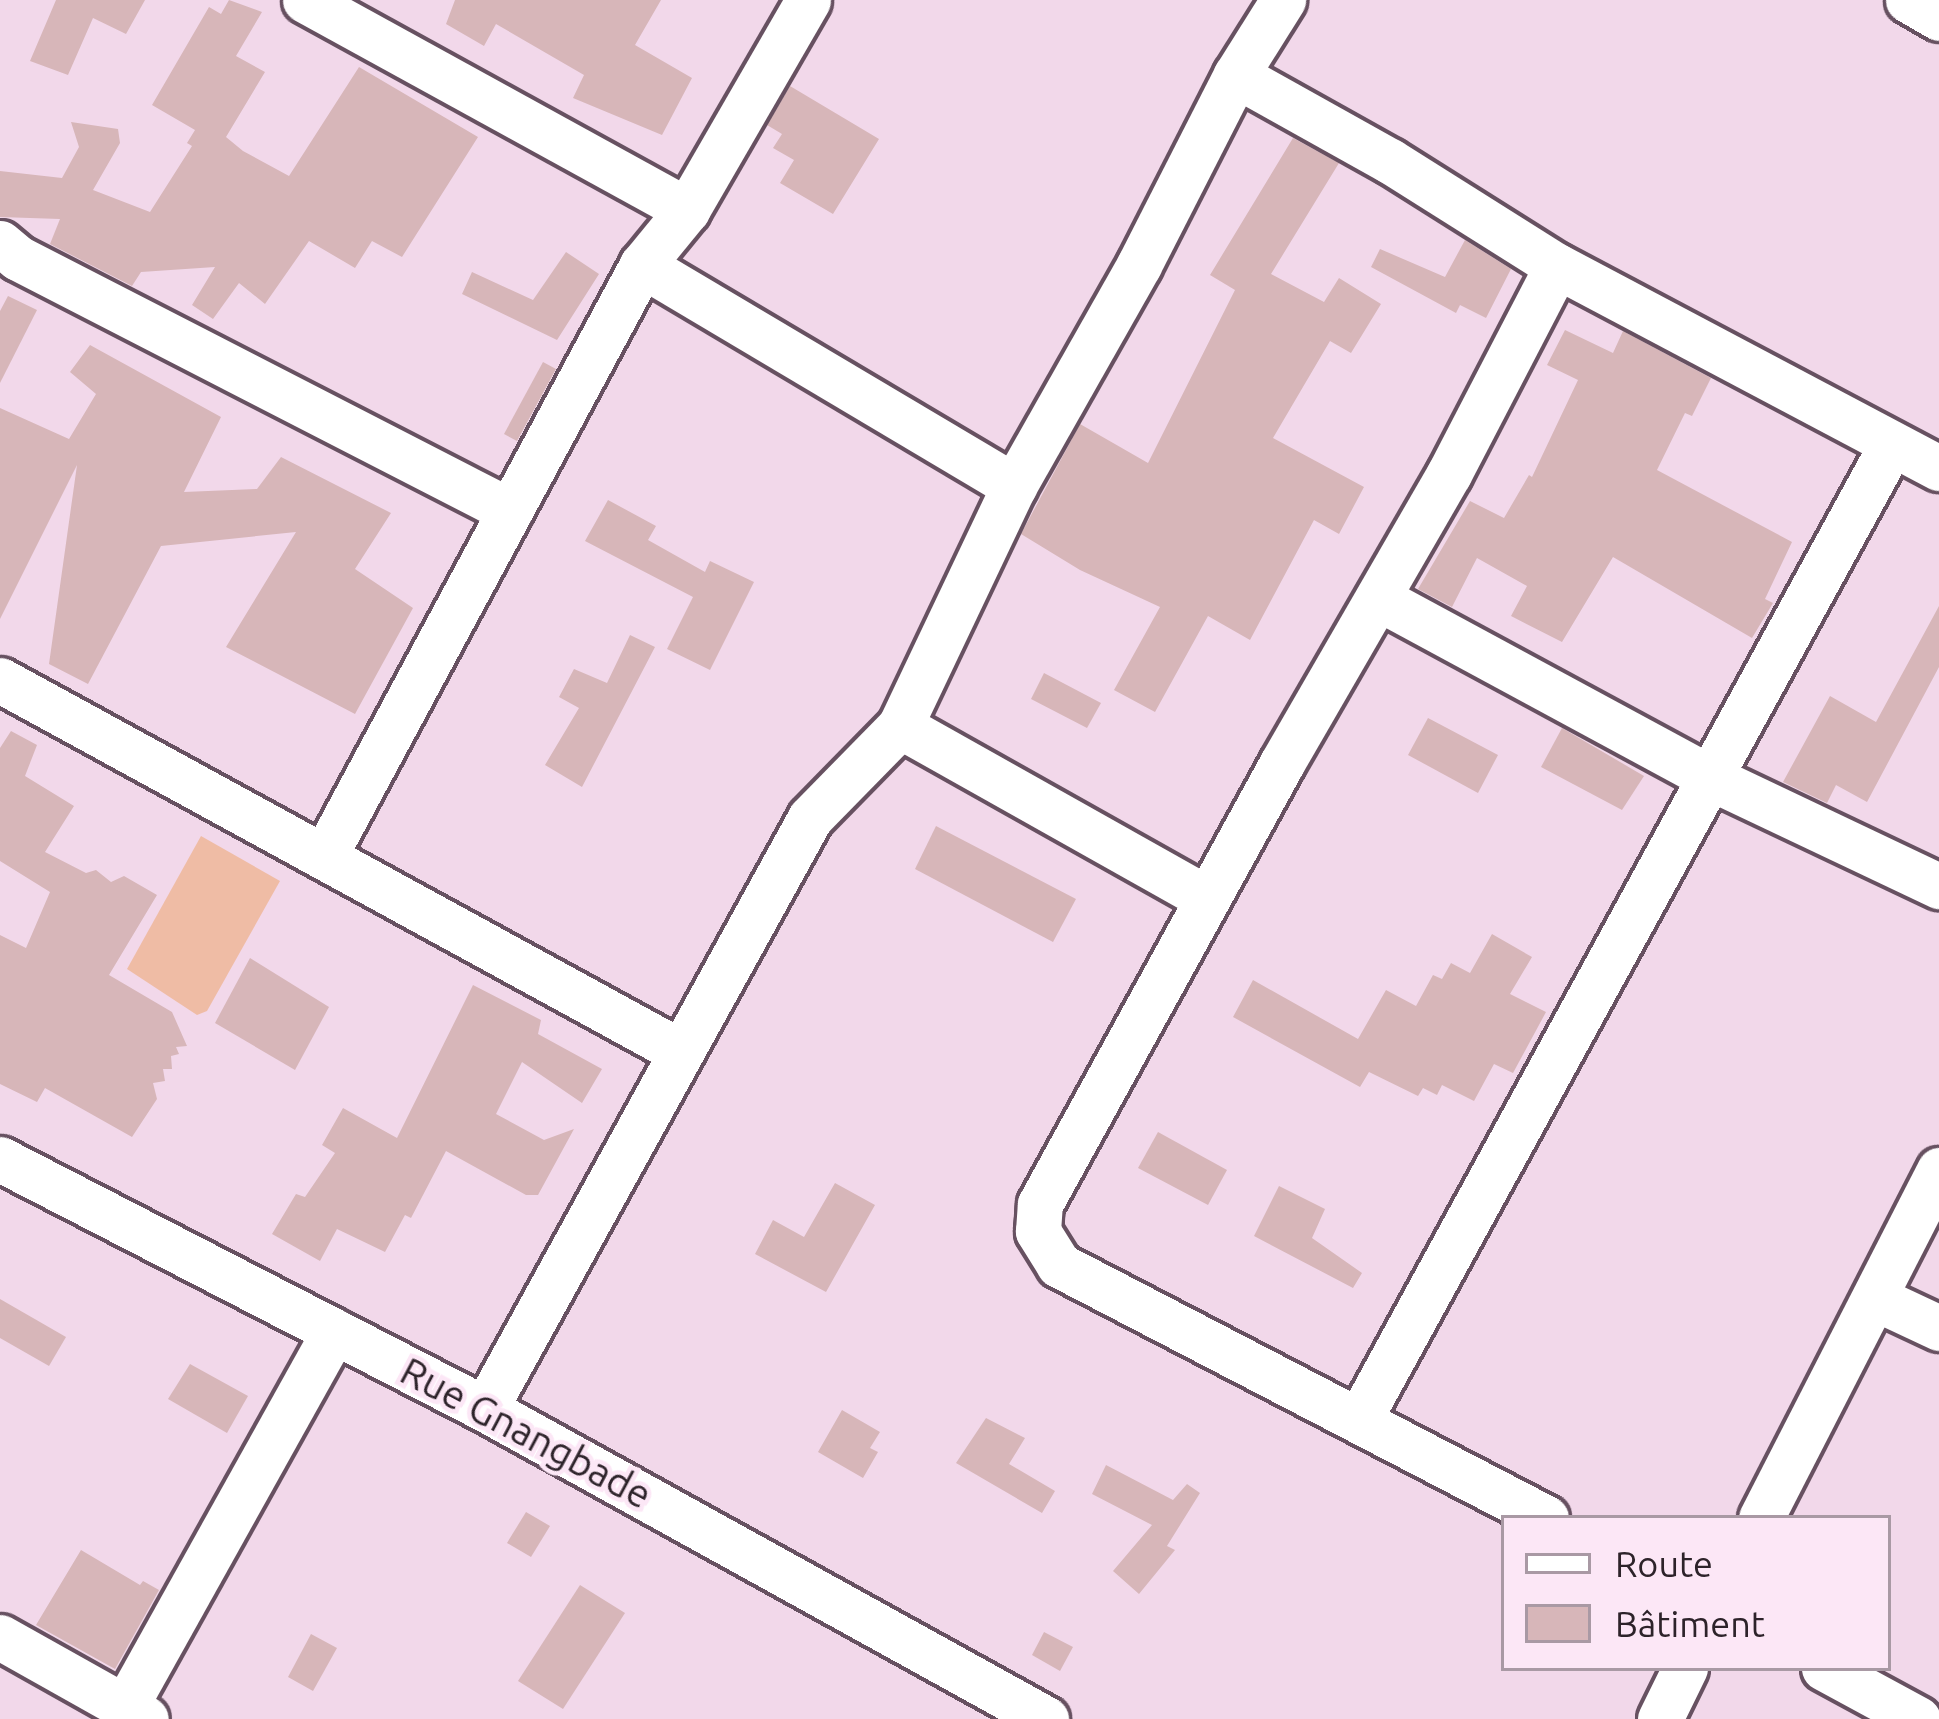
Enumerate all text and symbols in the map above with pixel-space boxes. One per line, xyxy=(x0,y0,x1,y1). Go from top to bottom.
street label: Rue Gnangbade xyxy=(393,1347,659,1519)
legend xyxy=(1501,1515,1891,1671)
text: Route xyxy=(1615,1543,1713,1584)
text: Bâtiment xyxy=(1615,1603,1765,1644)

